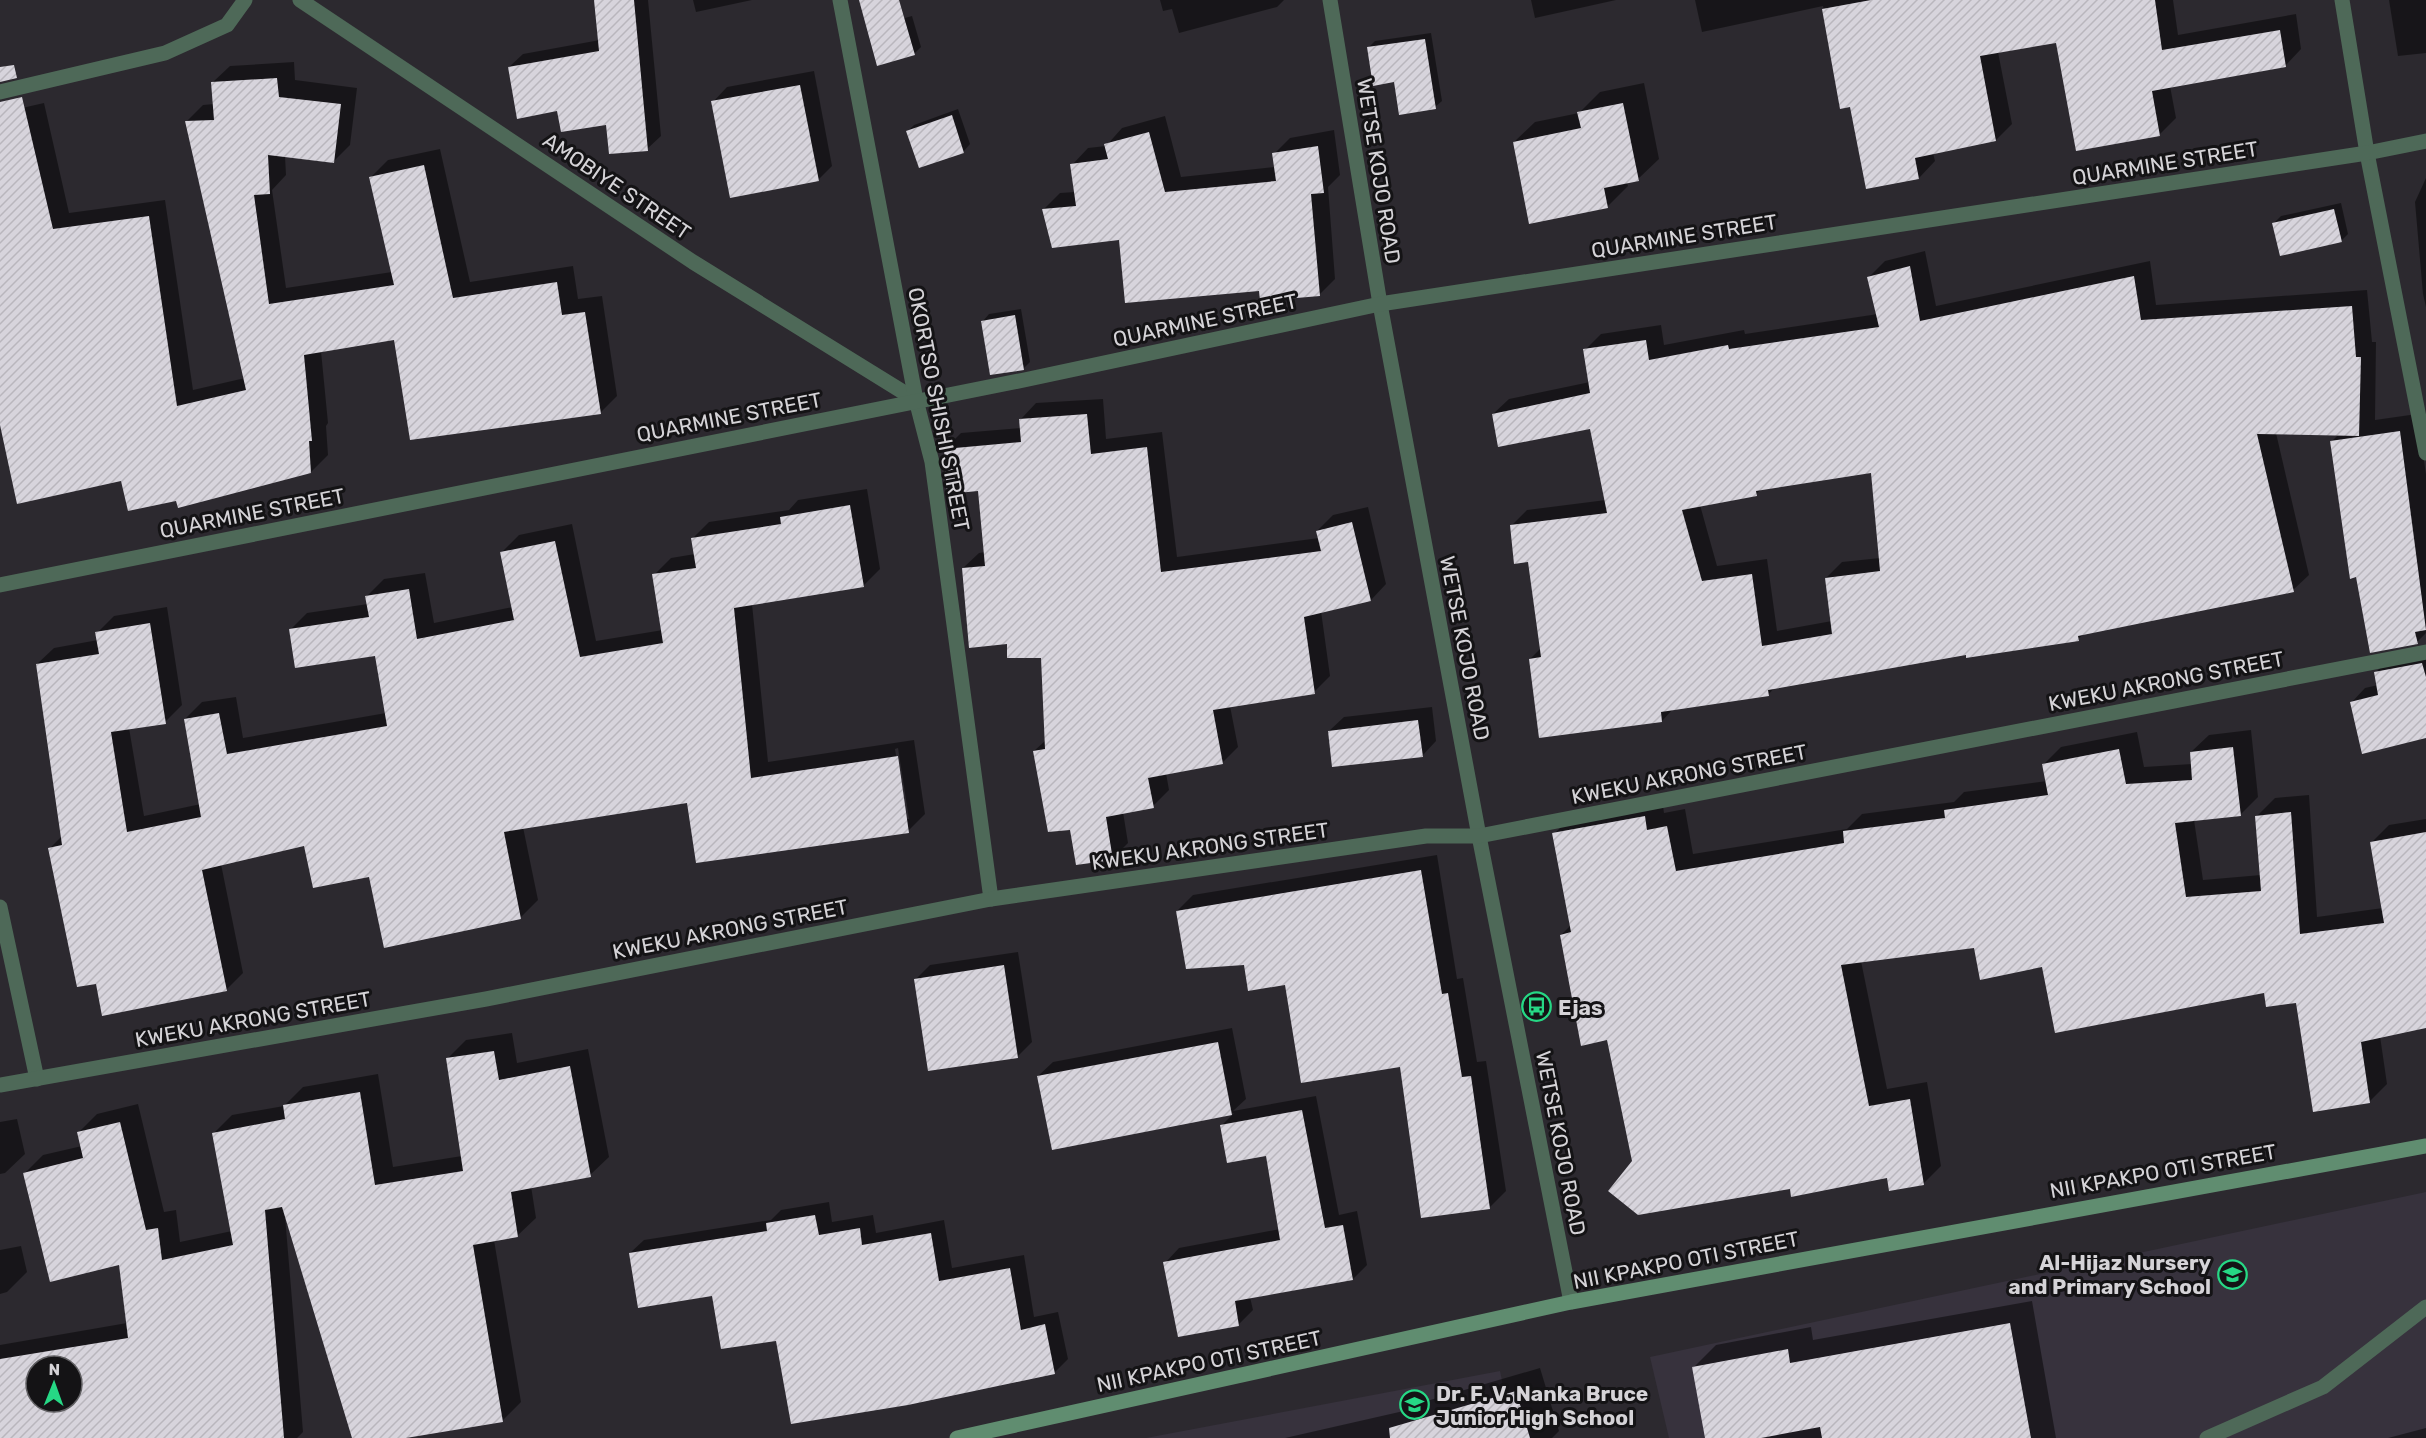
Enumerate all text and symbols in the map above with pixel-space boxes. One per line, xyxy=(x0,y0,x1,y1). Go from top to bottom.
street label: WETSE KOJO ROAD xyxy=(1352,76,1406,266)
street label: AMOBIYE STREET xyxy=(538,127,696,245)
street label: QUARMINE STREET xyxy=(2070,136,2260,190)
street label: QUARMINE STREET xyxy=(1589,209,1779,263)
street label: OKORTSO SHISHI STREET xyxy=(903,285,975,533)
street label: QUARMINE STREET xyxy=(1111,288,1299,352)
street label: QUARMINE STREET xyxy=(634,387,824,447)
street label: QUARMINE STREET xyxy=(157,483,347,543)
street label: WETSE KOJO ROAD xyxy=(1435,554,1495,742)
street label: KWEKU AKRONG STREET xyxy=(2046,646,2286,716)
street label: KWEKU AKRONG STREET xyxy=(1569,739,1809,809)
street label: KWEKU AKRONG STREET xyxy=(1090,817,1330,875)
street label: KWEKU AKRONG STREET xyxy=(610,894,850,964)
street label: KWEKU AKRONG STREET xyxy=(133,986,373,1052)
bus stop icon: Ejas xyxy=(1521,991,1553,1023)
place label: Ejas xyxy=(1558,995,1603,1020)
street label: WETSE KOJO ROAD xyxy=(1531,1049,1591,1237)
street label: NII KPAKPO OTI STREET xyxy=(2048,1139,2278,1203)
street label: NII KPAKPO OTI STREET xyxy=(1571,1226,1801,1294)
place label: Al-Hijaz Nursery and Primary School xyxy=(2008,1250,2211,1299)
school or university icon: Al-Hijaz Nursery and Primary School xyxy=(2216,1258,2248,1290)
street label: NII KPAKPO OTI STREET xyxy=(1094,1325,1324,1397)
north arrow xyxy=(24,1354,84,1414)
text: N xyxy=(48,1360,60,1379)
place label: Dr. F. V. Nanka Bruce Junior High School xyxy=(1436,1381,1648,1430)
school or university icon: Dr. F. V. Nanka Bruce Junior High School xyxy=(1399,1389,1431,1421)

